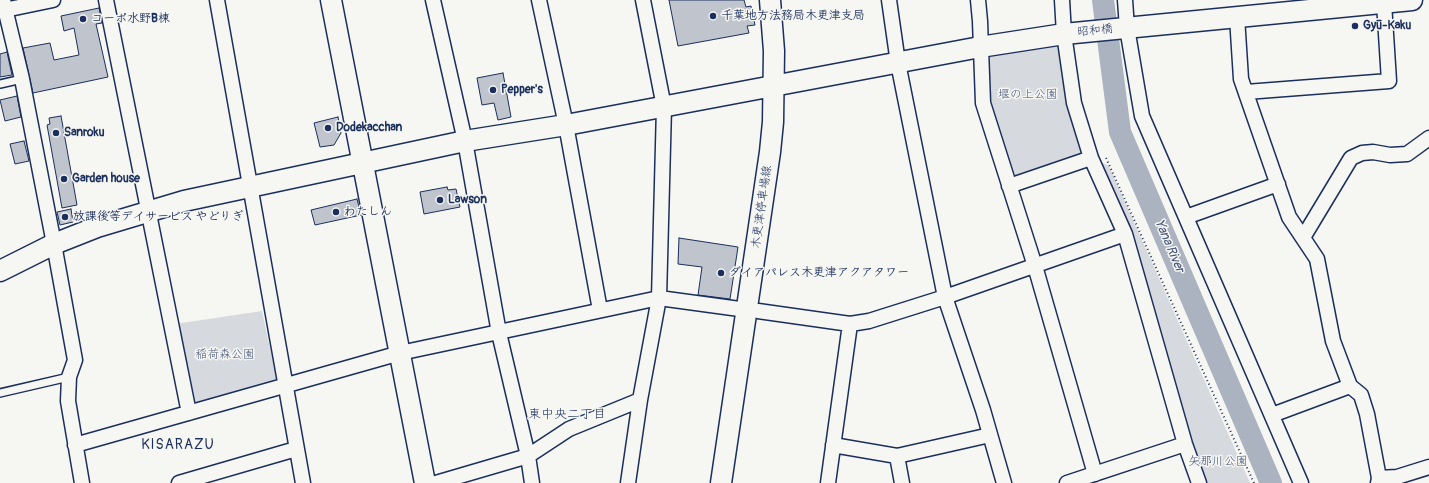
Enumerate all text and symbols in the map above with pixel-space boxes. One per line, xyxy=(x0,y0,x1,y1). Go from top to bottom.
place label: 千葉地方法務局木更津支局 xyxy=(721,9,865,23)
marker: 千葉地方法務局木更津支局 xyxy=(708,11,718,21)
place label: コーポ水野B棟 xyxy=(91,12,170,26)
marker: コーポ水野B棟 xyxy=(78,14,88,24)
place label: Gyū-Kaku xyxy=(1363,19,1411,33)
marker: Gyū-Kaku xyxy=(1350,21,1360,31)
street label: 昭和橋 xyxy=(1076,22,1114,40)
place label: Pepper's xyxy=(501,83,543,97)
marker: Pepper's xyxy=(488,85,498,95)
park label: 堰の上公園 xyxy=(998,88,1058,102)
place label: Dodekacchan xyxy=(336,121,402,135)
marker: Dodekacchan xyxy=(323,123,333,133)
place label: Sanroku xyxy=(64,126,105,140)
marker: Sanroku xyxy=(51,128,61,138)
street label: 木更津停車場線 xyxy=(749,164,775,250)
place label: Garden house xyxy=(72,172,140,186)
marker: Garden house xyxy=(59,174,69,184)
place label: Lawson xyxy=(448,193,487,207)
marker: Lawson xyxy=(435,195,445,205)
place label: わたしん xyxy=(344,205,392,219)
marker: わたしん xyxy=(331,207,341,217)
place label: 放課後等デイサービス やどりぎ xyxy=(73,210,244,224)
marker: 放課後等デイサービス やどりぎ xyxy=(60,212,70,222)
water label: Yana River xyxy=(1151,217,1187,275)
place label: ダイアパレス木更津アクアタワー xyxy=(729,266,909,280)
marker: ダイアパレス木更津アクアタワー xyxy=(716,268,726,278)
park label: 稲荷森公園 xyxy=(195,348,255,362)
district label: 東中央二丁目 xyxy=(528,407,606,423)
district label: KISARAZU xyxy=(141,437,215,453)
park label: 矢那川公園 xyxy=(1188,455,1248,469)

